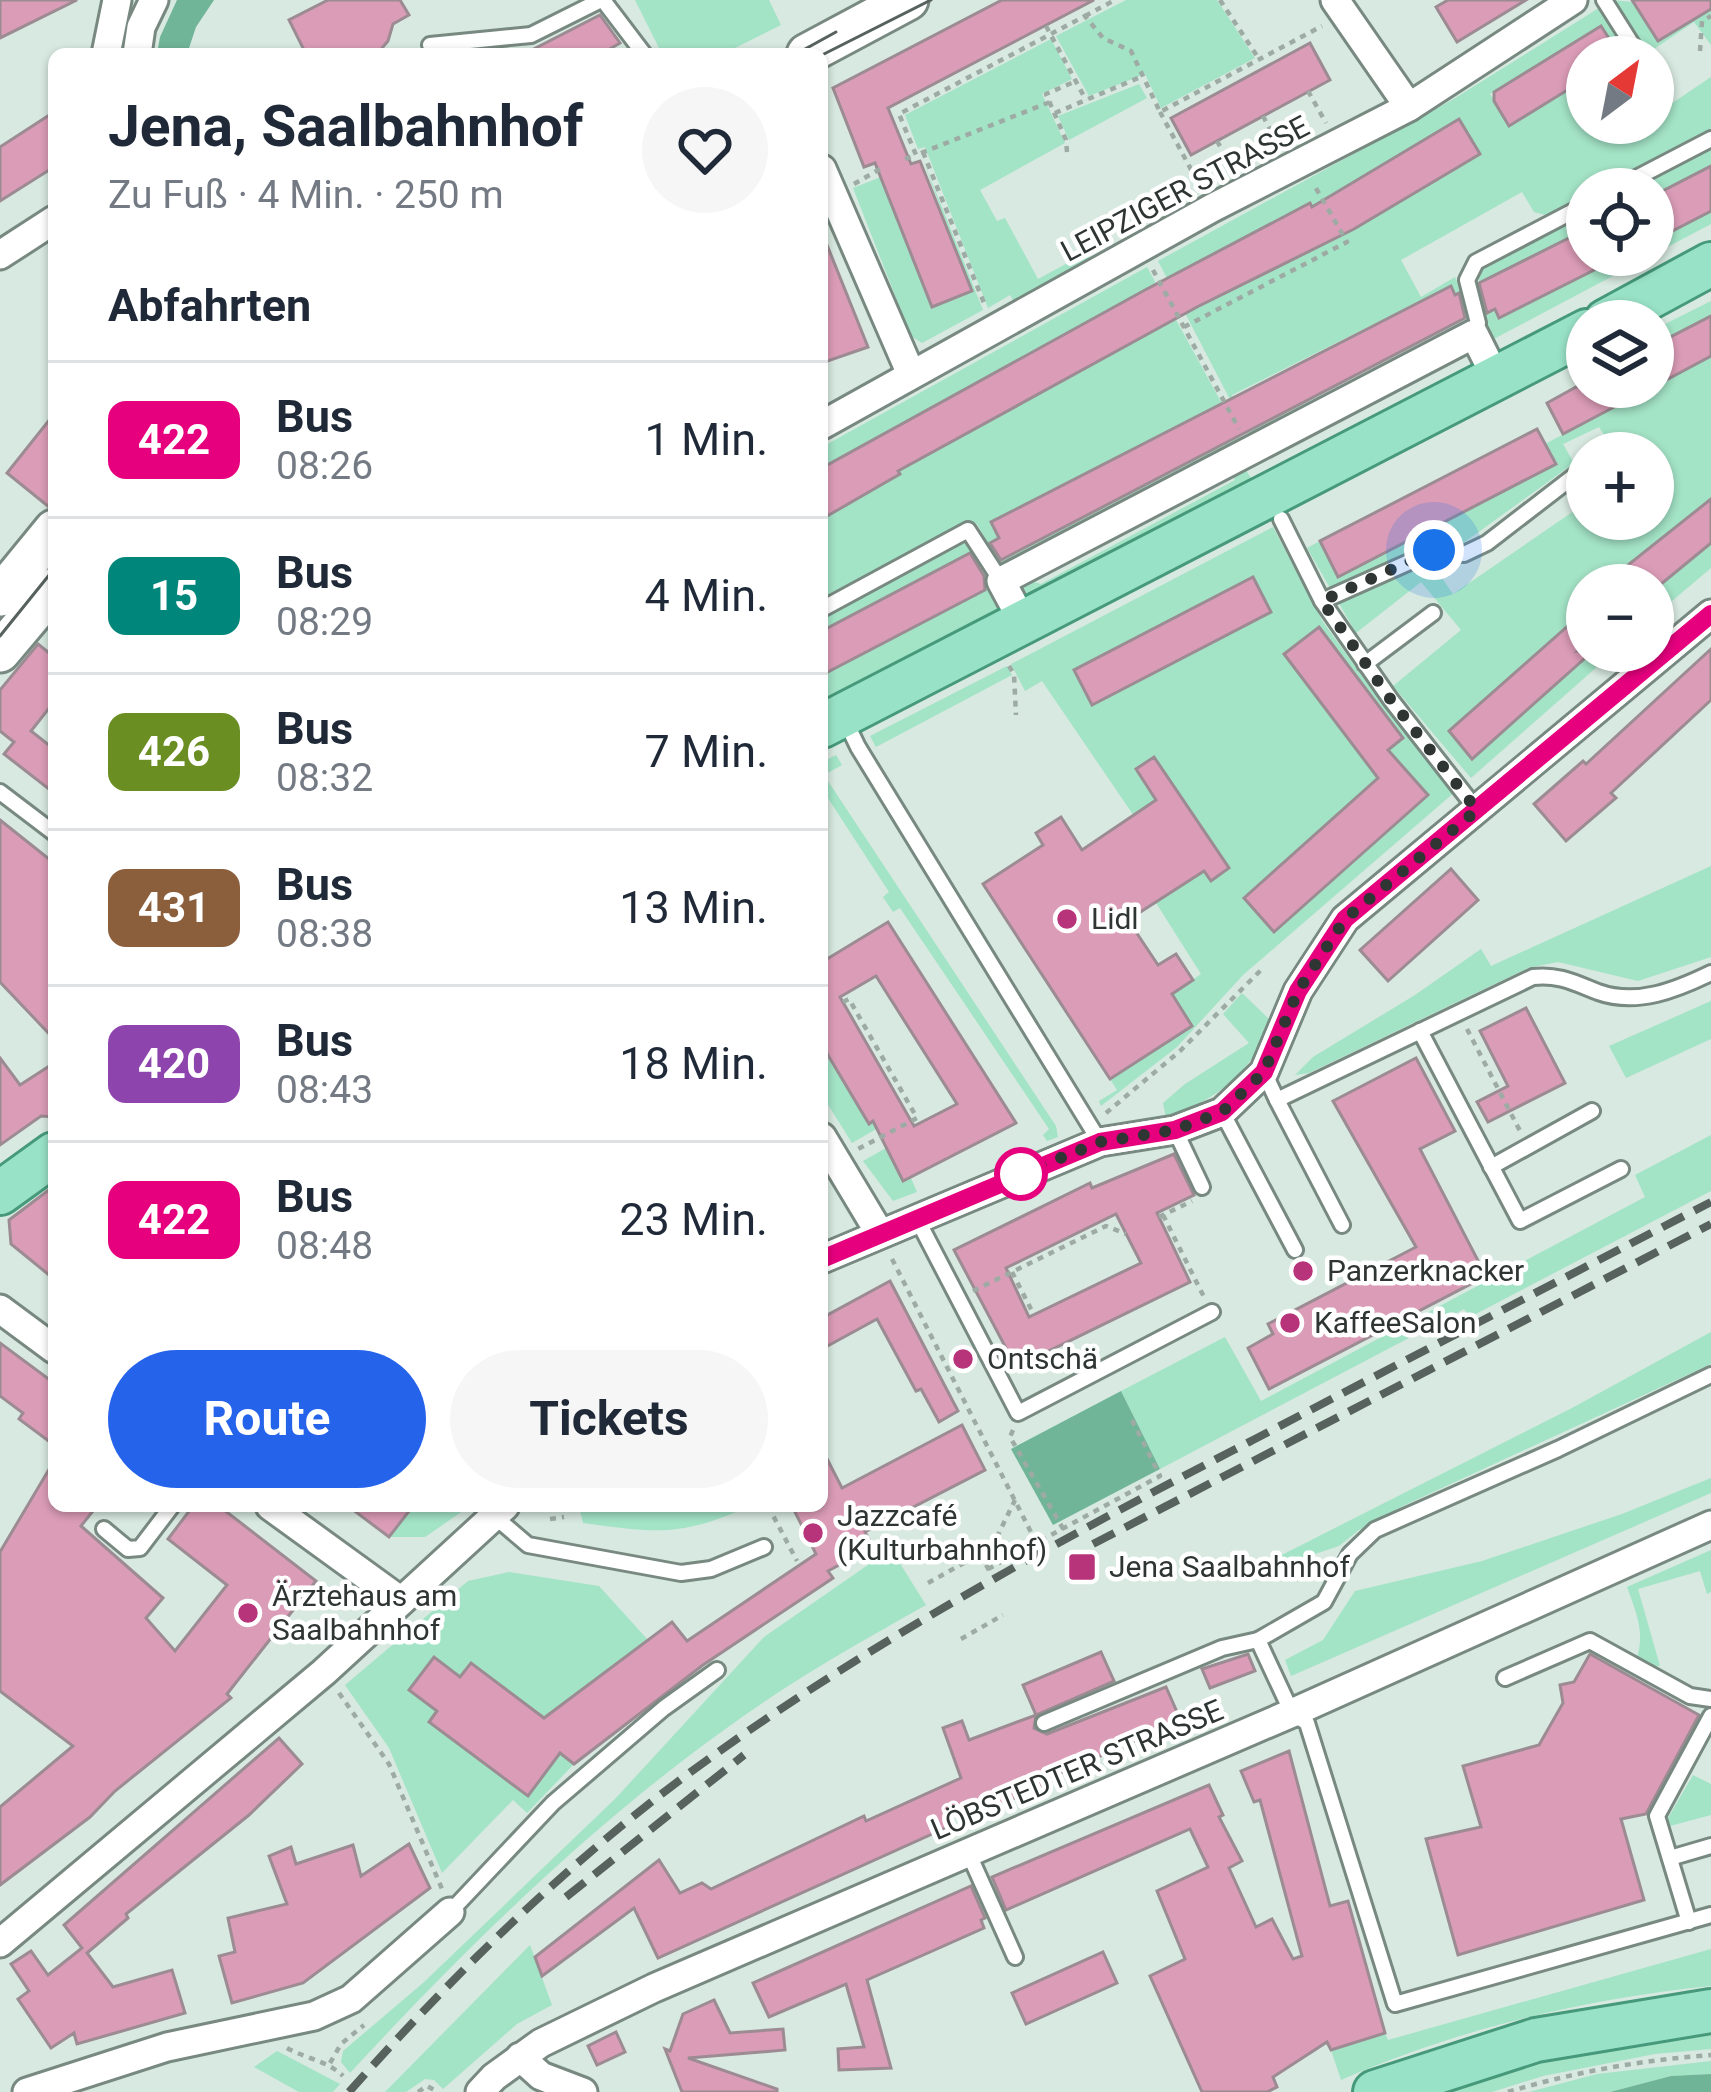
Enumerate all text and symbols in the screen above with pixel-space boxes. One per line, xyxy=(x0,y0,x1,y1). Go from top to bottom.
north arrow xyxy=(1566,36,1674,144)
map controls xyxy=(1566,36,1674,672)
button: heart xyxy=(642,87,768,213)
text: Jena, Saalbahnhof xyxy=(108,93,583,160)
street label: LEIPZIGER STRASSE xyxy=(1055,108,1315,269)
button: locate xyxy=(1566,168,1674,276)
text: Zu Fuß · 4 Min. · 250 m xyxy=(108,172,504,218)
text: Abfahrten xyxy=(108,279,311,332)
button: layers xyxy=(1566,300,1674,408)
text: Bus xyxy=(276,390,353,443)
text: 1 Min. xyxy=(645,413,768,466)
text: 422 xyxy=(138,415,210,464)
button: + xyxy=(1566,432,1674,540)
text: 08:26 xyxy=(276,443,373,489)
your location xyxy=(1404,520,1464,580)
text: Bus xyxy=(276,546,353,599)
button: − xyxy=(1566,564,1674,672)
text: 4 Min. xyxy=(645,569,768,622)
text: 15 xyxy=(150,571,198,620)
text: 08:29 xyxy=(276,599,373,645)
text: Bus xyxy=(276,702,353,755)
text: 7 Min. xyxy=(645,725,768,778)
text: 426 xyxy=(138,727,210,776)
text: 08:32 xyxy=(276,755,373,801)
text: Bus xyxy=(276,858,353,911)
text: 13 Min. xyxy=(619,881,768,934)
text: 431 xyxy=(138,883,210,932)
place label: Lidl xyxy=(1091,901,1139,936)
marker: Lidl xyxy=(1054,906,1080,932)
text: 08:38 xyxy=(276,911,373,957)
text: Bus xyxy=(276,1014,353,1067)
text: 18 Min. xyxy=(619,1037,768,1090)
text: 420 xyxy=(138,1039,210,1088)
text: 08:43 xyxy=(276,1067,373,1113)
unlabelled marker xyxy=(996,1149,1046,1199)
text: Bus xyxy=(276,1170,353,1223)
text: 23 Min. xyxy=(619,1193,768,1246)
text: 422 xyxy=(138,1195,210,1244)
text: 08:48 xyxy=(276,1223,373,1269)
place label: Panzerknacker xyxy=(1327,1253,1524,1288)
marker: Panzerknacker xyxy=(1290,1258,1316,1284)
place label: KaffeeSalon xyxy=(1314,1305,1477,1340)
marker: KaffeeSalon xyxy=(1277,1310,1303,1336)
place label: Ontschä xyxy=(987,1341,1098,1376)
marker: Ontschä xyxy=(950,1346,976,1372)
button: Route xyxy=(108,1350,426,1488)
button: Tickets xyxy=(450,1350,768,1488)
place label: Jazzcafé (Kulturbahnhof) xyxy=(837,1498,1047,1567)
marker: Jazzcafé (Kulturbahnhof) xyxy=(800,1520,826,1546)
place label: Jena Saalbahnhof xyxy=(1109,1549,1350,1584)
marker: Jena Saalbahnhof xyxy=(1066,1551,1098,1583)
place label: Ärztehaus am Saalbahnhof xyxy=(272,1578,457,1647)
marker: Ärztehaus am Saalbahnhof xyxy=(235,1600,261,1626)
street label: LÖBSTEDTER STRASSE xyxy=(925,1692,1228,1847)

